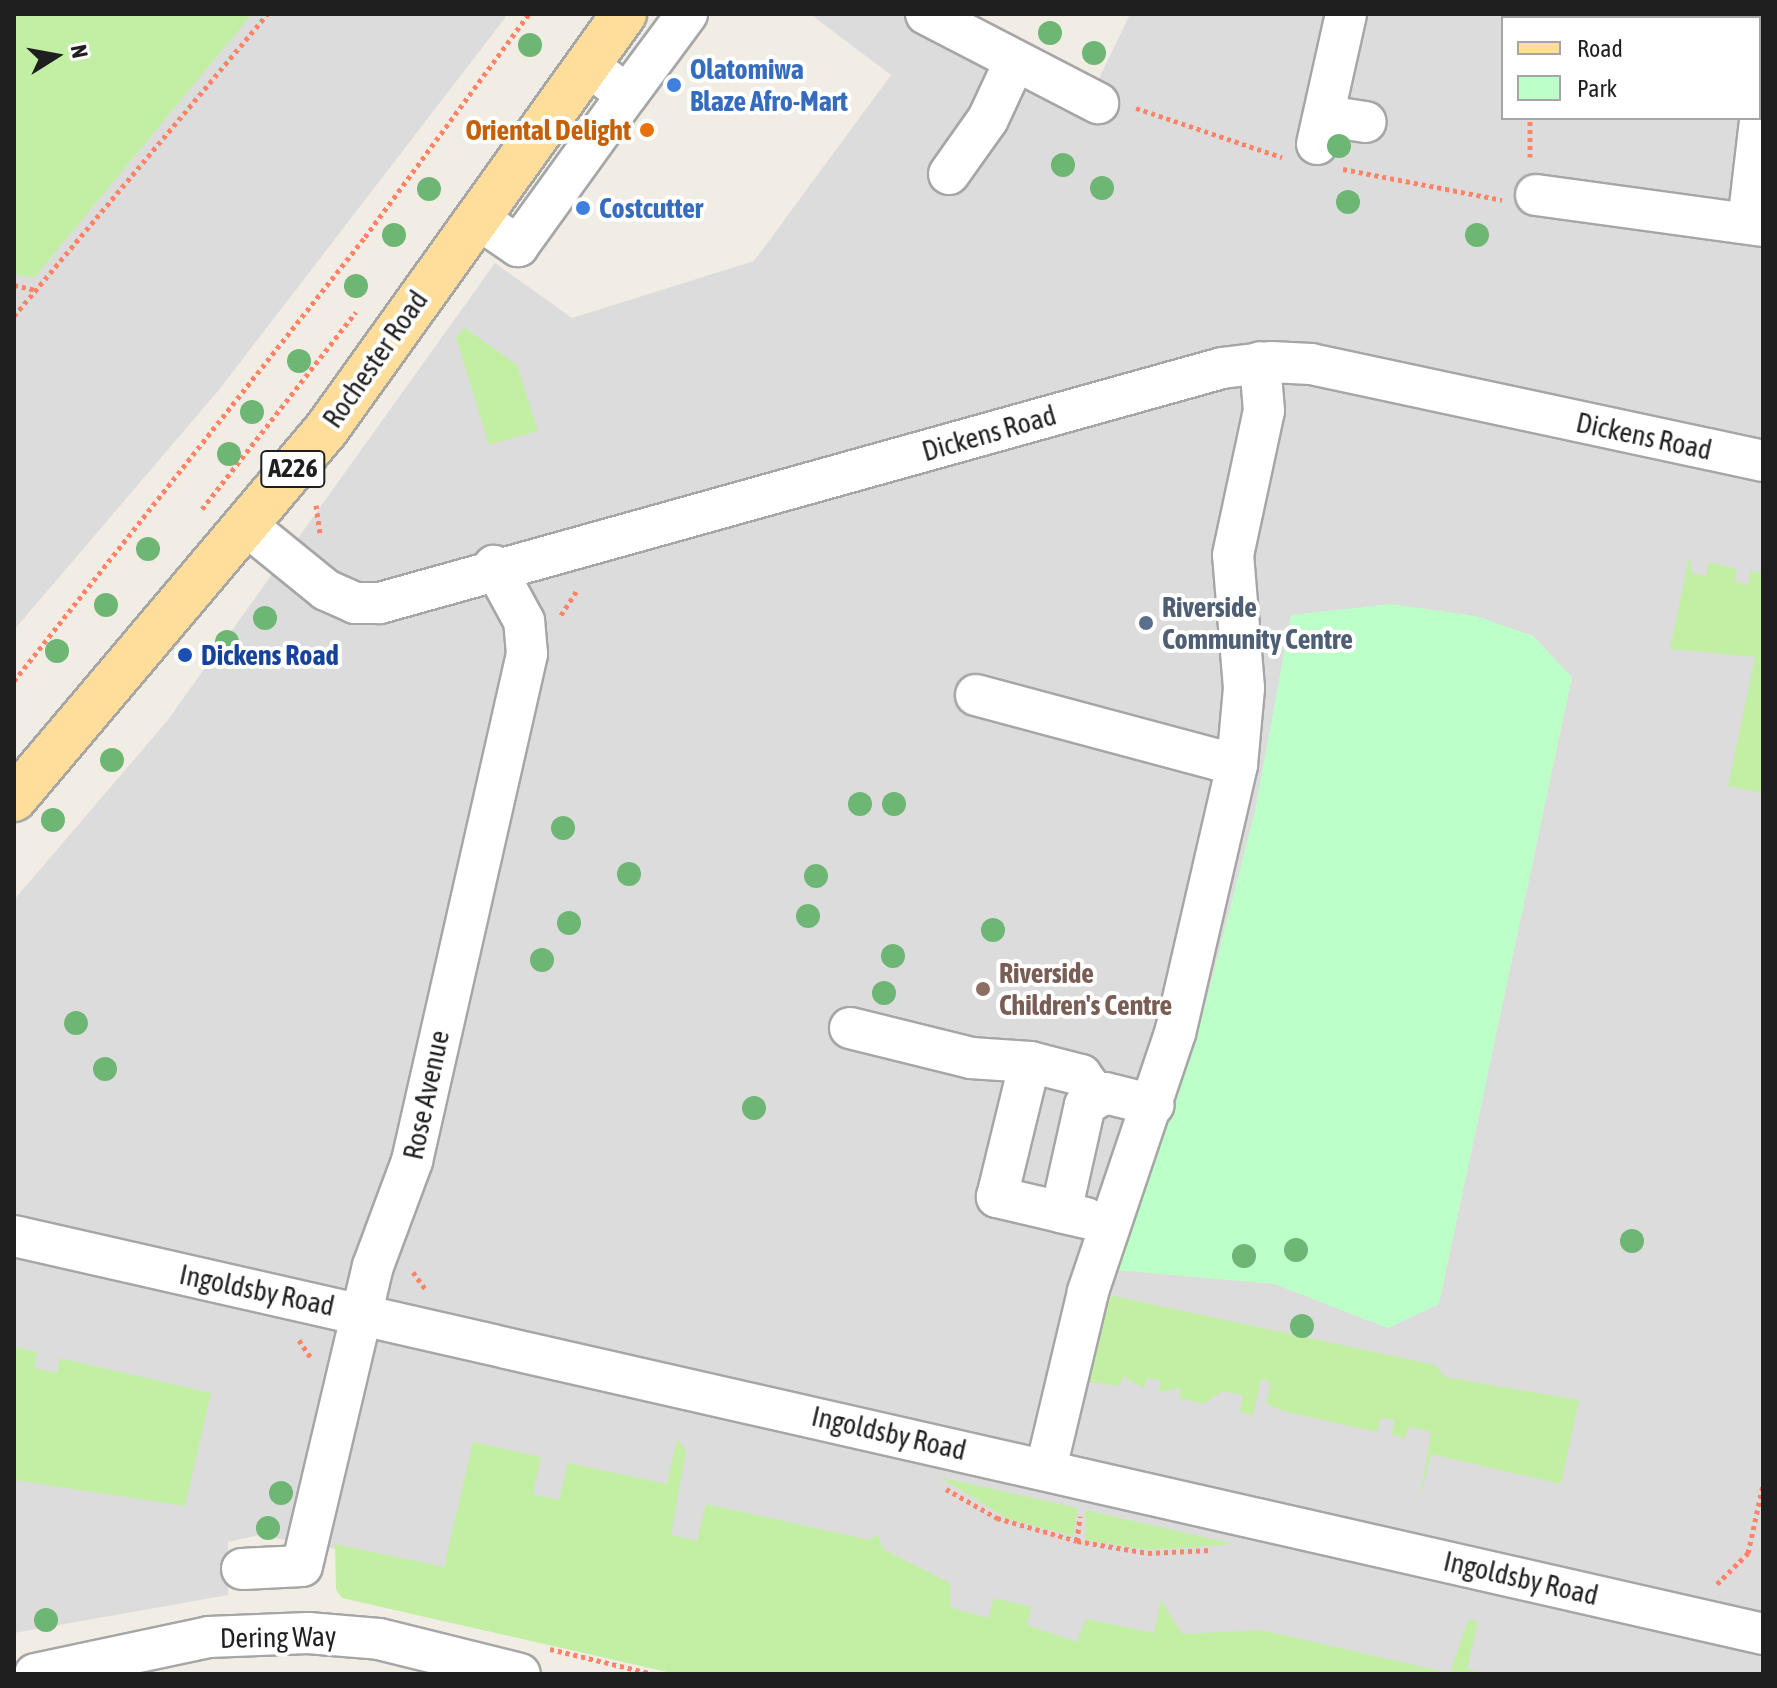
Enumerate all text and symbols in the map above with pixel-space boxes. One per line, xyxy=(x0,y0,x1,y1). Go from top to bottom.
north arrow xyxy=(16,16,96,96)
legend xyxy=(1501,16,1761,120)
text: Road xyxy=(1577,35,1623,62)
text: N xyxy=(66,43,94,60)
place label: Olatomiwa Blaze Afro-Mart xyxy=(690,52,848,118)
text: Park xyxy=(1577,75,1617,102)
marker: Olatomiwa Blaze Afro-Mart xyxy=(665,76,683,94)
place label: Oriental Delight xyxy=(465,113,631,147)
marker: Oriental Delight xyxy=(638,121,656,139)
place label: Costcutter xyxy=(599,191,703,225)
marker: Costcutter xyxy=(574,199,592,217)
street label: Rochester Road xyxy=(315,284,435,434)
street label: Dickens Road xyxy=(918,398,1060,468)
street label: Dickens Road xyxy=(1573,405,1715,467)
road number: A226 xyxy=(259,447,327,491)
place label: Riverside Community Centre xyxy=(1162,590,1353,656)
marker: Riverside Community Centre xyxy=(1137,614,1155,632)
place label: Dickens Road xyxy=(201,638,339,672)
marker: Dickens Road xyxy=(176,646,194,664)
place label: Riverside Children's Centre xyxy=(999,956,1172,1022)
marker: Riverside Children's Centre xyxy=(974,980,992,998)
street label: Rose Avenue xyxy=(396,1027,456,1163)
street label: Ingoldsby Road xyxy=(176,1257,338,1323)
street label: Ingoldsby Road xyxy=(809,1399,969,1467)
street label: Ingoldsby Road xyxy=(1441,1544,1601,1612)
street label: Dering Way xyxy=(219,1619,337,1655)

